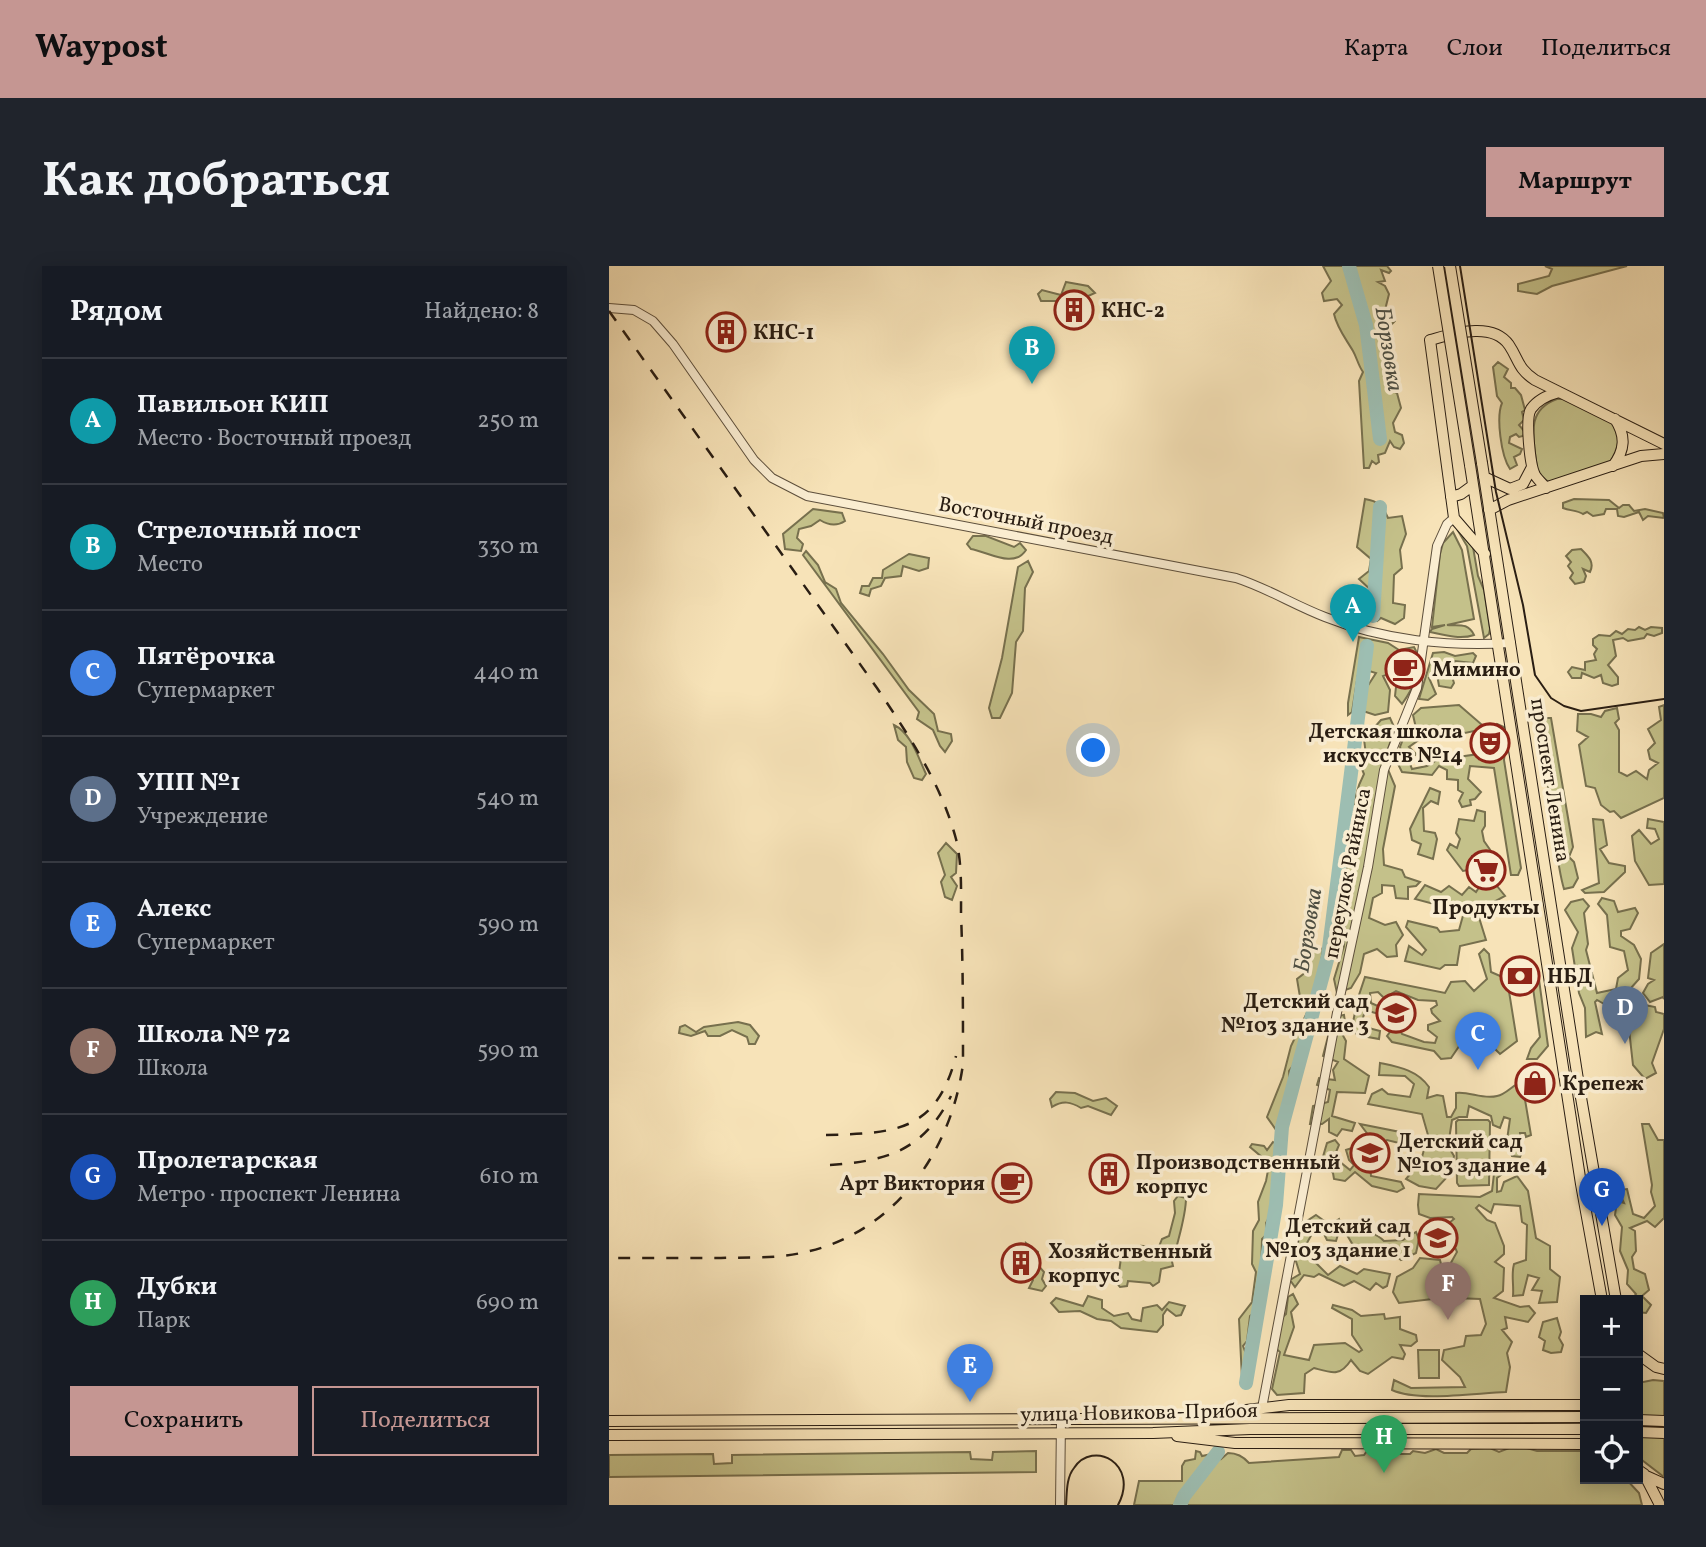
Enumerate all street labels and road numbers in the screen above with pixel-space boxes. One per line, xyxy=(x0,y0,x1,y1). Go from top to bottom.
street label: Восточный проезд xyxy=(936,490,1116,553)
street label: проспект Ленина xyxy=(1522,696,1577,864)
street label: переулок Райниса xyxy=(1318,785,1379,961)
street label: улица Новикова-Прибоя xyxy=(1020,1397,1258,1430)

